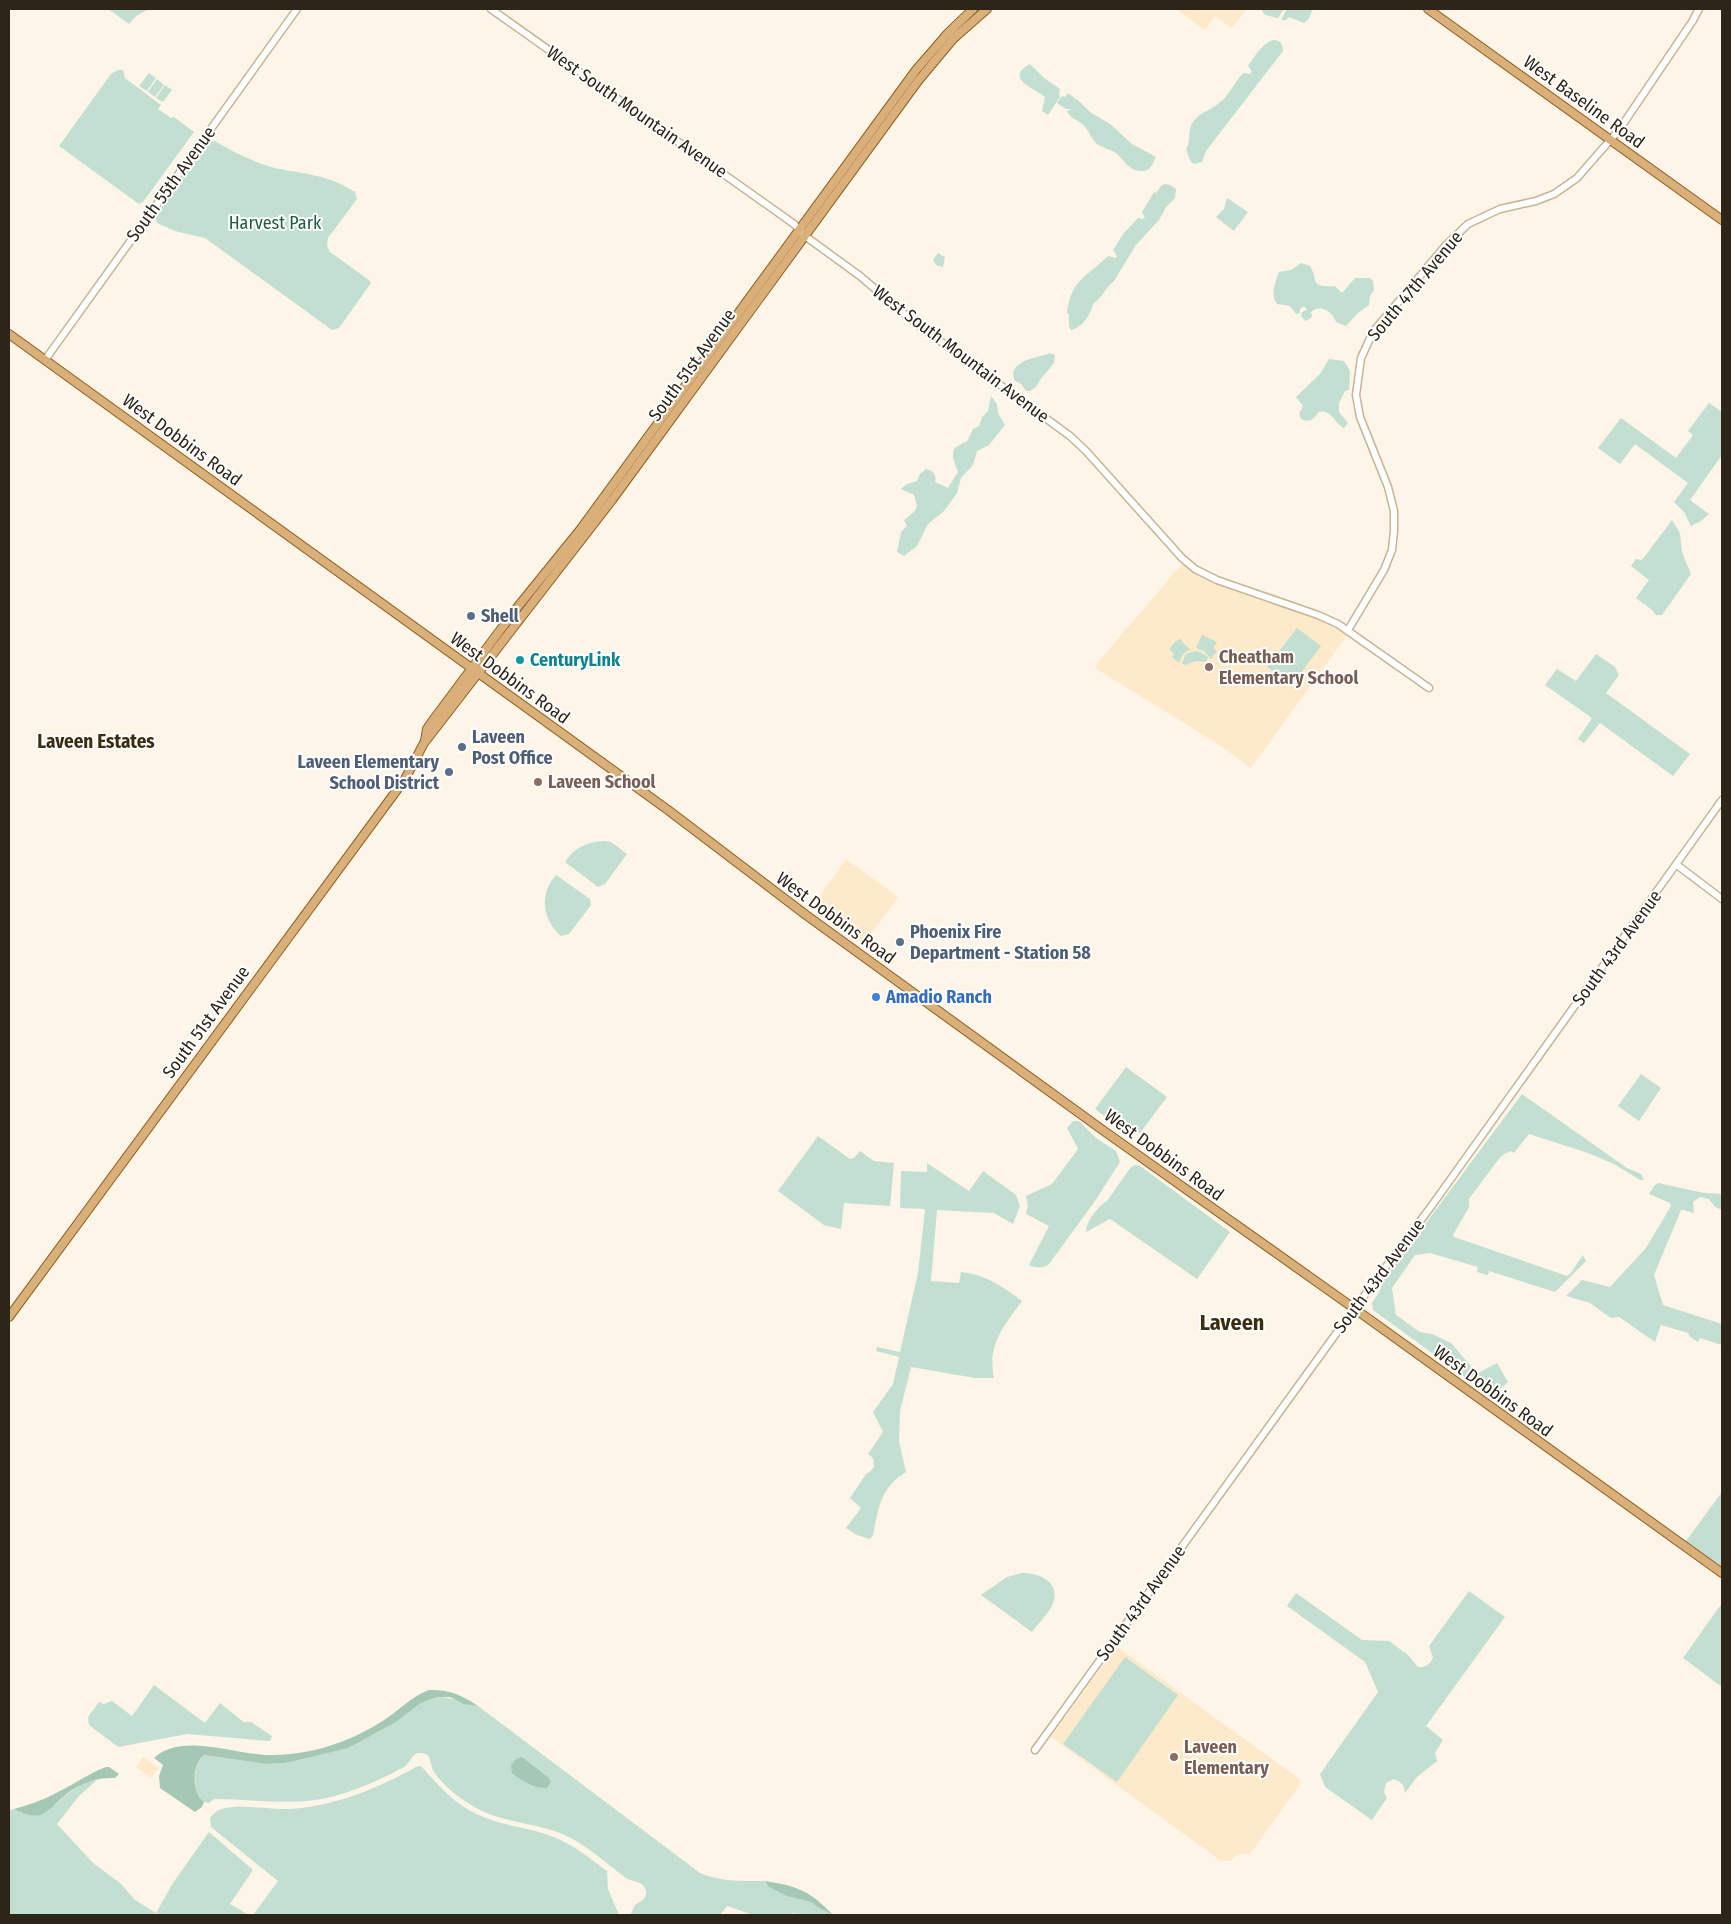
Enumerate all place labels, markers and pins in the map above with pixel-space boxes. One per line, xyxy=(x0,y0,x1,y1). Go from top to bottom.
place label: Shell xyxy=(481,605,519,627)
marker: Shell xyxy=(465,610,477,622)
place label: Cheatham Elementary School xyxy=(1219,646,1358,689)
place label: CenturyLink xyxy=(530,649,621,671)
marker: CenturyLink xyxy=(514,654,526,666)
marker: Cheatham Elementary School xyxy=(1203,661,1215,673)
place label: Laveen Post Office xyxy=(472,726,553,769)
marker: Laveen Post Office xyxy=(456,741,468,753)
place label: Laveen Elementary School District xyxy=(297,751,440,794)
marker: Laveen Elementary School District xyxy=(443,766,455,778)
place label: Laveen School xyxy=(548,771,656,793)
marker: Laveen School xyxy=(532,776,544,788)
place label: Phoenix Fire Department - Station 58 xyxy=(910,921,1091,964)
marker: Phoenix Fire Department - Station 58 xyxy=(894,936,906,948)
place label: Amadio Ranch xyxy=(885,986,992,1008)
marker: Amadio Ranch xyxy=(870,991,882,1003)
place label: Laveen Elementary xyxy=(1184,1736,1269,1779)
marker: Laveen Elementary xyxy=(1168,1751,1180,1763)

